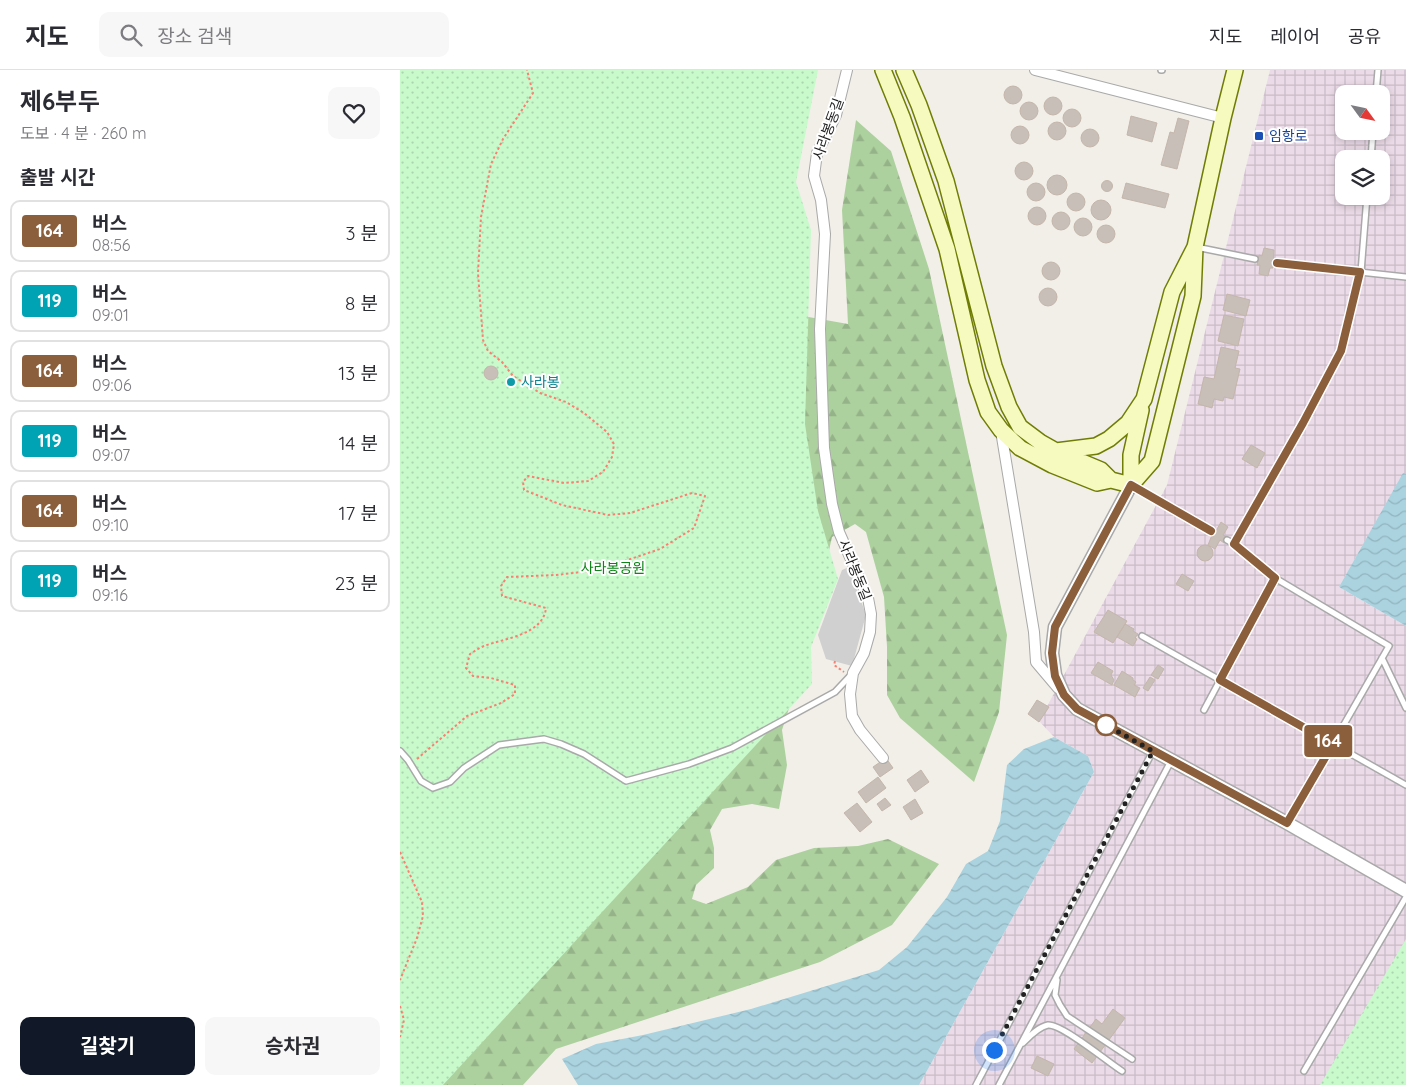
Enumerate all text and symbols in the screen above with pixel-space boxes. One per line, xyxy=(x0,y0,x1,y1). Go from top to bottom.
search box xyxy=(99,12,449,57)
text: 지도 xyxy=(25,21,69,51)
icon: search xyxy=(117,21,145,49)
text: 장소 검색 xyxy=(157,24,232,48)
text: 지도 xyxy=(1209,25,1242,48)
text: 레이어 xyxy=(1270,25,1320,48)
text: 공유 xyxy=(1348,25,1381,48)
north arrow xyxy=(1335,85,1390,140)
map controls xyxy=(1335,85,1390,205)
text: 제6부두 xyxy=(20,86,100,116)
button: heart xyxy=(328,87,380,139)
street label: 사라봉동길 xyxy=(809,96,847,162)
text: 도보 · 4 분 · 260 m xyxy=(20,123,147,143)
place label: 임항로 xyxy=(1269,127,1308,145)
marker: 임항로 xyxy=(1253,130,1265,142)
button: layers xyxy=(1335,150,1390,205)
text: 출발 시간 xyxy=(20,165,95,189)
text: 버스 xyxy=(92,211,127,235)
text: 164 xyxy=(36,219,63,242)
text: 3 분 xyxy=(345,221,378,245)
text: 08:56 xyxy=(92,235,130,255)
text: 버스 xyxy=(92,281,127,305)
text: 119 xyxy=(37,289,62,312)
text: 8 분 xyxy=(345,291,378,315)
text: 09:01 xyxy=(92,305,129,325)
text: 버스 xyxy=(92,351,127,375)
text: 164 xyxy=(36,359,63,382)
text: 13 분 xyxy=(338,361,378,385)
place label: 사라봉 xyxy=(521,373,560,391)
text: 09:06 xyxy=(92,375,132,395)
marker: 사라봉 xyxy=(505,376,517,388)
text: 버스 xyxy=(92,421,127,445)
text: 119 xyxy=(37,429,62,452)
text: 14 분 xyxy=(339,431,378,455)
text: 09:07 xyxy=(92,445,130,465)
text: 버스 xyxy=(92,491,127,515)
text: 164 xyxy=(36,499,63,522)
text: 17 분 xyxy=(339,501,378,525)
text: 09:10 xyxy=(92,515,129,535)
street label: 사라봉동길 xyxy=(835,537,875,603)
park label: 사라봉공원 xyxy=(581,559,645,577)
text: 버스 xyxy=(92,561,127,585)
text: 119 xyxy=(37,569,62,592)
text: 23 분 xyxy=(335,571,378,595)
text: 09:16 xyxy=(92,585,128,605)
unlabelled marker xyxy=(1095,714,1117,736)
line badge: 164 xyxy=(1299,725,1357,757)
text: 164 xyxy=(1314,729,1342,752)
button: 길찾기 xyxy=(20,1017,195,1075)
button: 승차권 xyxy=(205,1017,380,1075)
your location xyxy=(982,1038,1007,1063)

